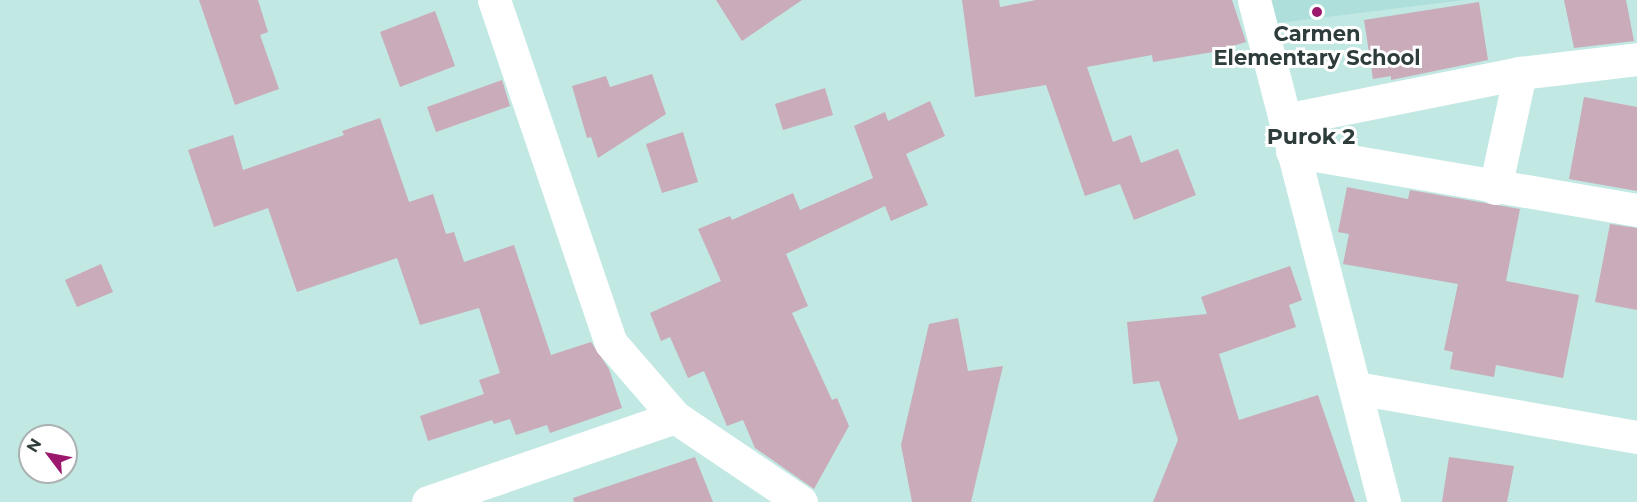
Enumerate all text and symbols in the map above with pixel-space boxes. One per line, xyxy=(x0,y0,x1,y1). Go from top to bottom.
marker: Carmen Elementary School xyxy=(1310,5,1324,19)
place label: Carmen Elementary School xyxy=(1214,21,1420,71)
district label: Purok 2 xyxy=(1267,124,1355,150)
north arrow xyxy=(18,424,78,484)
text: N xyxy=(23,435,45,456)

